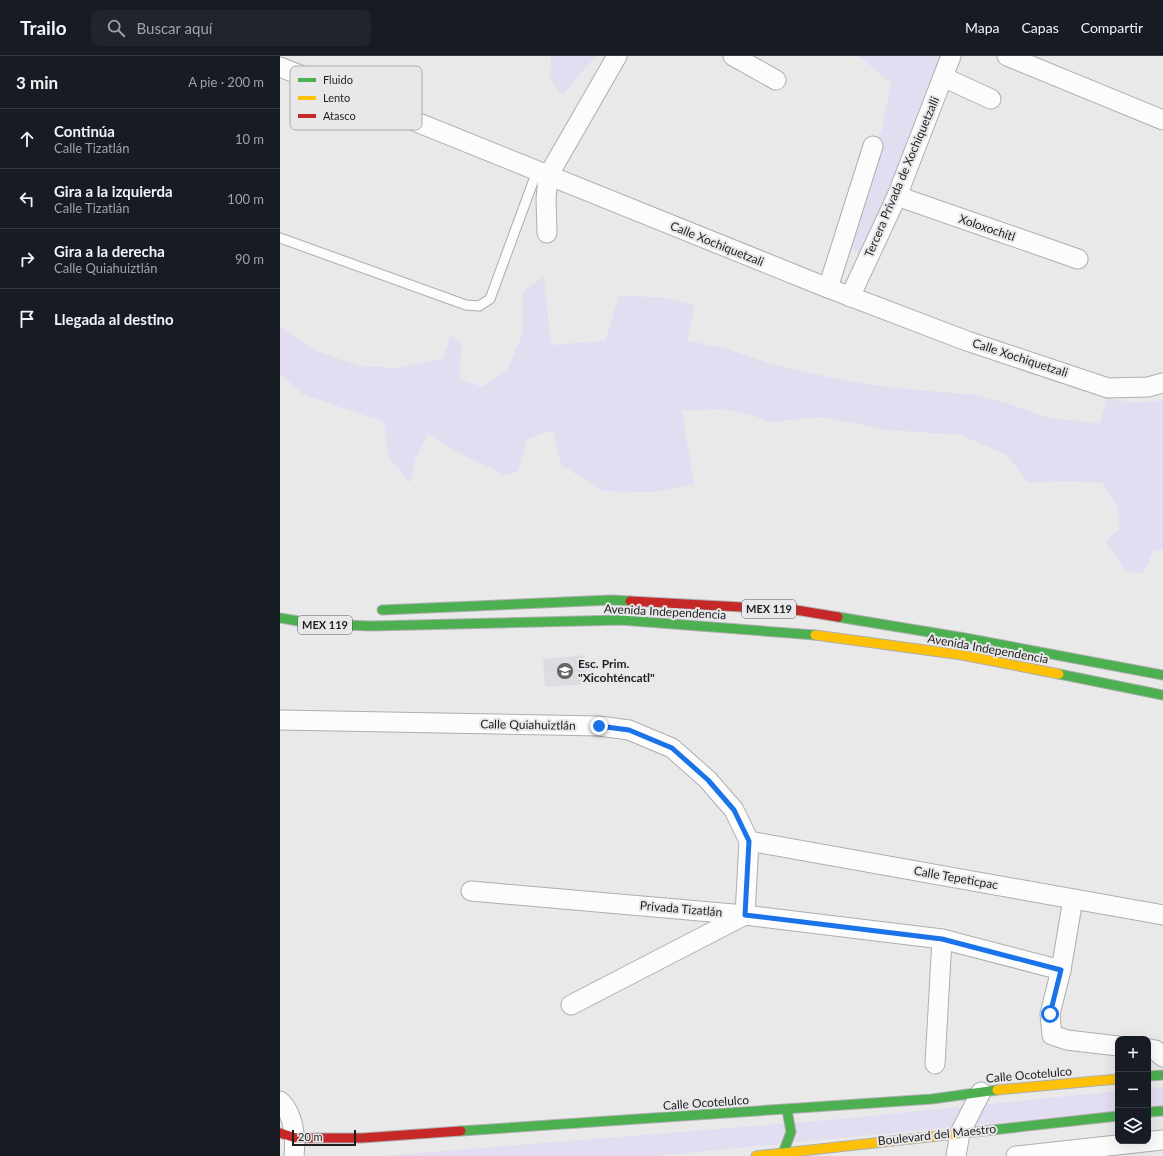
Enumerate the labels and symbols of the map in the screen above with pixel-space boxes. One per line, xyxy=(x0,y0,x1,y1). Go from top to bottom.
legend xyxy=(290,66,422,130)
text: Fluido xyxy=(323,73,353,86)
text: Lento xyxy=(323,91,350,104)
street label: Tercera Privada de Xochiquetzalli xyxy=(861,94,942,259)
text: Atasco xyxy=(323,109,356,122)
street label: Xoloxochitl xyxy=(957,211,1017,244)
street label: Calle Xochiquetzali xyxy=(668,218,766,269)
street label: Calle Xochiquetzali xyxy=(970,335,1070,380)
road number: MEX 119 xyxy=(742,600,796,618)
street label: Avenida Independencia xyxy=(603,601,727,622)
road number: MEX 119 xyxy=(298,616,352,634)
street label: Avenida Independencia xyxy=(926,630,1050,667)
place label: Esc. Prim. "Xicohténcatl" xyxy=(578,656,655,685)
school or university icon: Esc. Prim. "Xicohténcatl" xyxy=(555,661,575,681)
street label: Calle Quiahuiztlán xyxy=(480,716,576,733)
route end xyxy=(590,717,608,735)
street label: Calle Tepeticpac xyxy=(913,863,1000,892)
street label: Privada Tizatlán xyxy=(639,897,723,920)
route start xyxy=(1041,1005,1059,1023)
street label: Calle Ocotelulco xyxy=(985,1063,1073,1086)
street label: Calle Ocotelulco xyxy=(662,1092,750,1113)
street label: Boulevard del Maestro xyxy=(877,1121,997,1148)
scale bar xyxy=(292,1128,356,1147)

